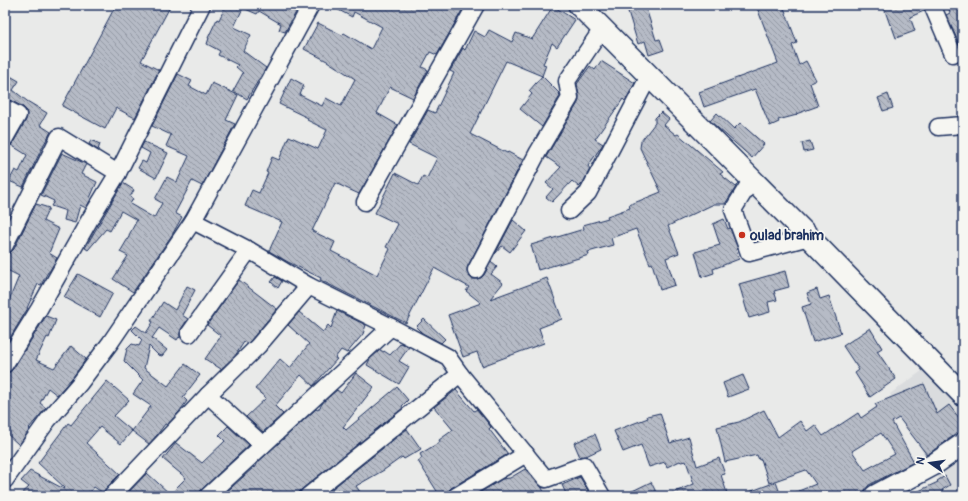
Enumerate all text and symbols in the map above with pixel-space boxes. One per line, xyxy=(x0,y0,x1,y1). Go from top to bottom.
place label: oulad brahim xyxy=(749,227,825,244)
marker: oulad brahim xyxy=(737,230,747,240)
north arrow xyxy=(910,443,950,483)
text: N xyxy=(914,455,928,466)

